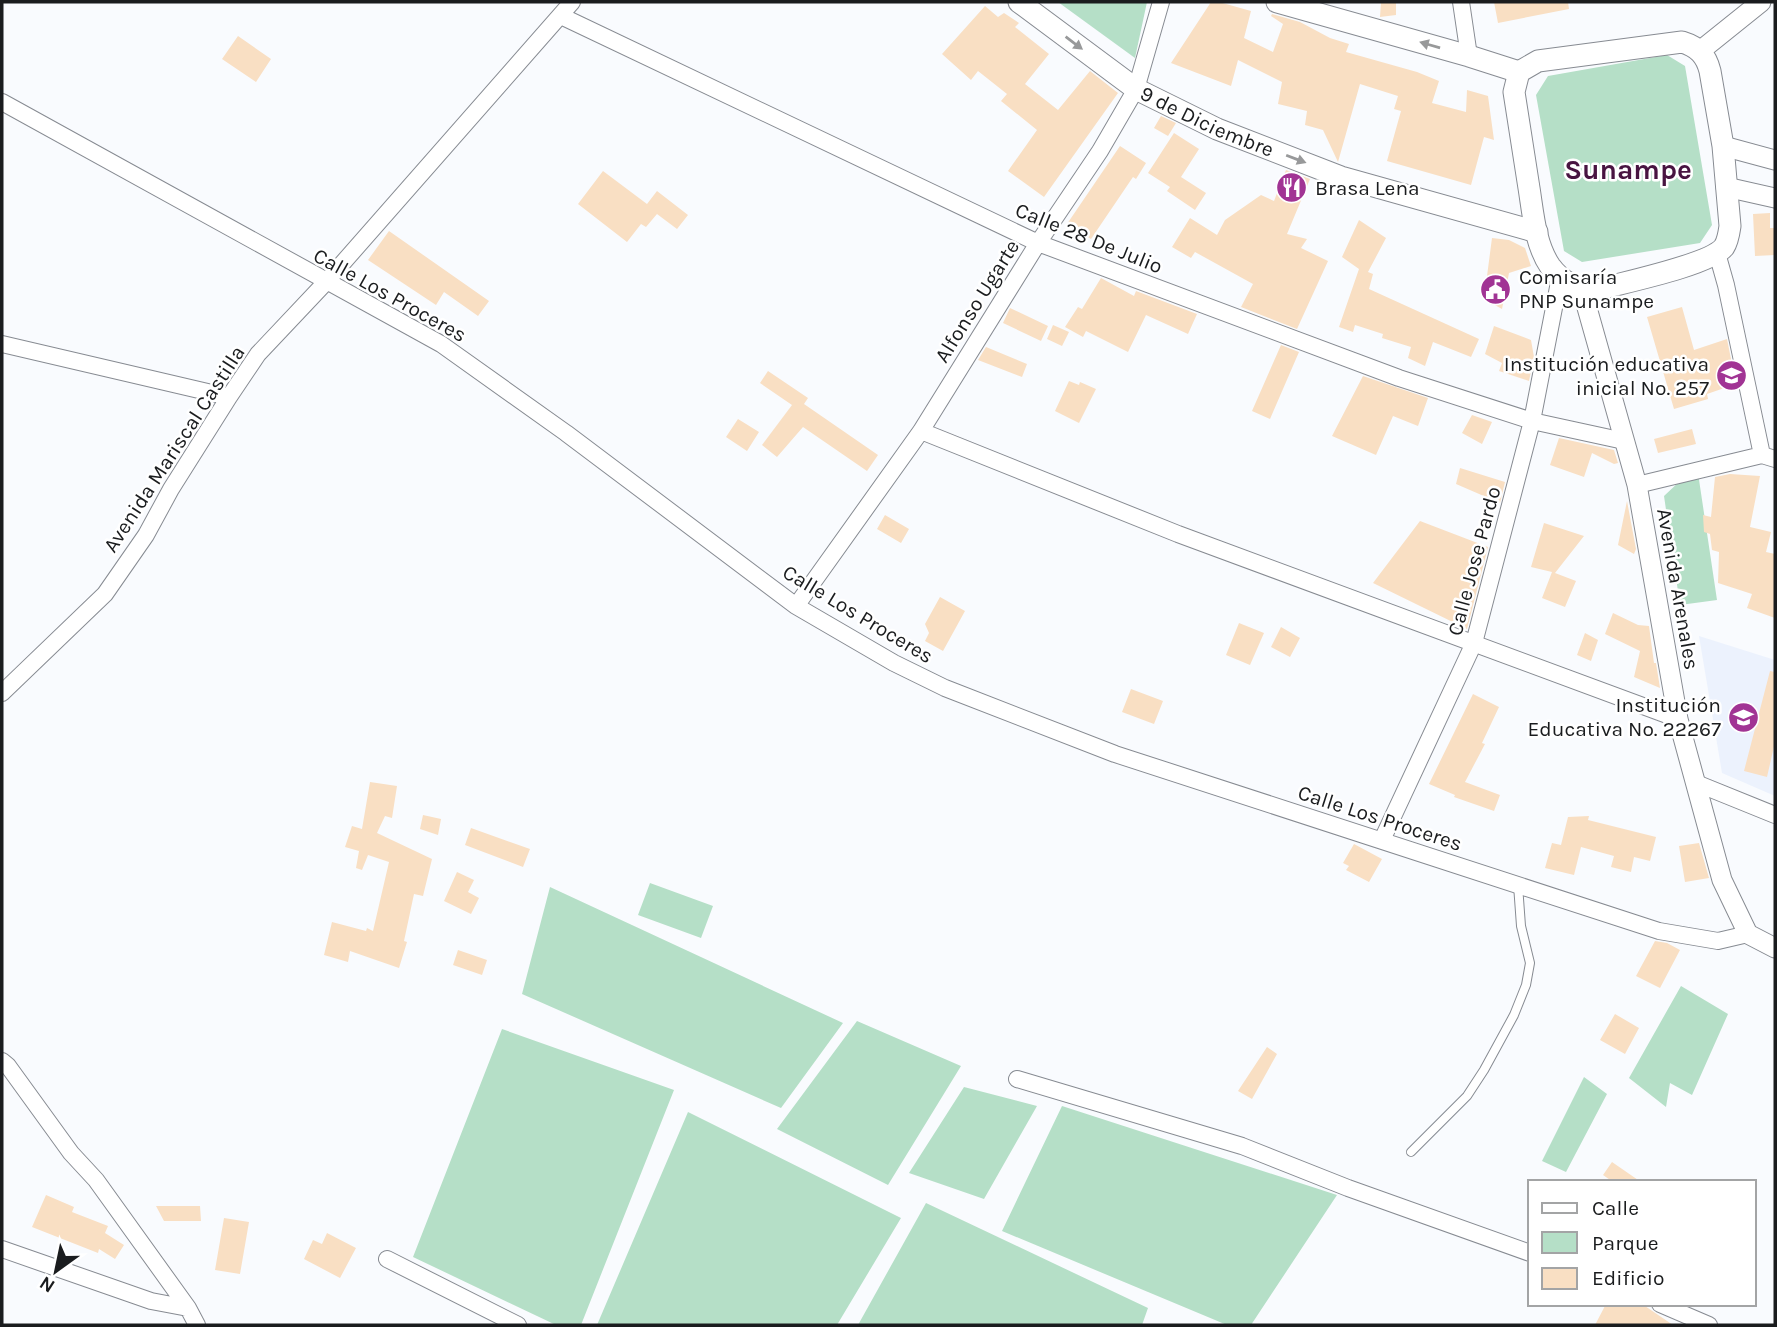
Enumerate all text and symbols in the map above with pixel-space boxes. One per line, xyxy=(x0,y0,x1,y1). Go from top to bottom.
one-way arrow xyxy=(1065,35,1083,49)
one-way arrow xyxy=(1419,39,1441,50)
street label: 9 de Diciembre xyxy=(1136,81,1277,162)
district label: Sunampe xyxy=(1564,153,1692,186)
one-way arrow xyxy=(1285,154,1306,165)
restaurant icon: Brasa Lena xyxy=(1275,171,1309,205)
place label: Brasa Lena xyxy=(1315,176,1420,200)
street label: Calle 28 De Julio xyxy=(1012,198,1166,278)
street label: Alfonso Ugarte xyxy=(930,235,1024,367)
street label: Calle Los Proceres xyxy=(309,243,471,347)
place label: Comisaría PNP Sunampe xyxy=(1519,265,1654,313)
public building icon: Comisaría PNP Sunampe xyxy=(1479,272,1513,306)
street label: Avenida Mariscal Castilla xyxy=(98,341,250,557)
place label: Institución educativa inicial No. 257 xyxy=(1504,352,1709,400)
school or university icon: Institución educativa inicial No. 257 xyxy=(1715,359,1749,393)
street label: Calle Jose Pardo xyxy=(1443,484,1505,638)
street label: Avenida Arenales xyxy=(1652,507,1704,671)
street label: Calle Los Proceres xyxy=(779,560,937,668)
place label: Institución Educativa No. 22267 xyxy=(1527,693,1721,741)
school or university icon: Institución Educativa No. 22267 xyxy=(1727,700,1761,734)
street label: Calle Los Proceres xyxy=(1295,780,1465,856)
legend xyxy=(1528,1180,1756,1306)
text: Calle xyxy=(1592,1196,1639,1220)
text: Parque xyxy=(1592,1231,1659,1255)
north arrow xyxy=(21,1236,91,1306)
text: Edificio xyxy=(1592,1266,1665,1290)
text: N xyxy=(36,1271,59,1297)

